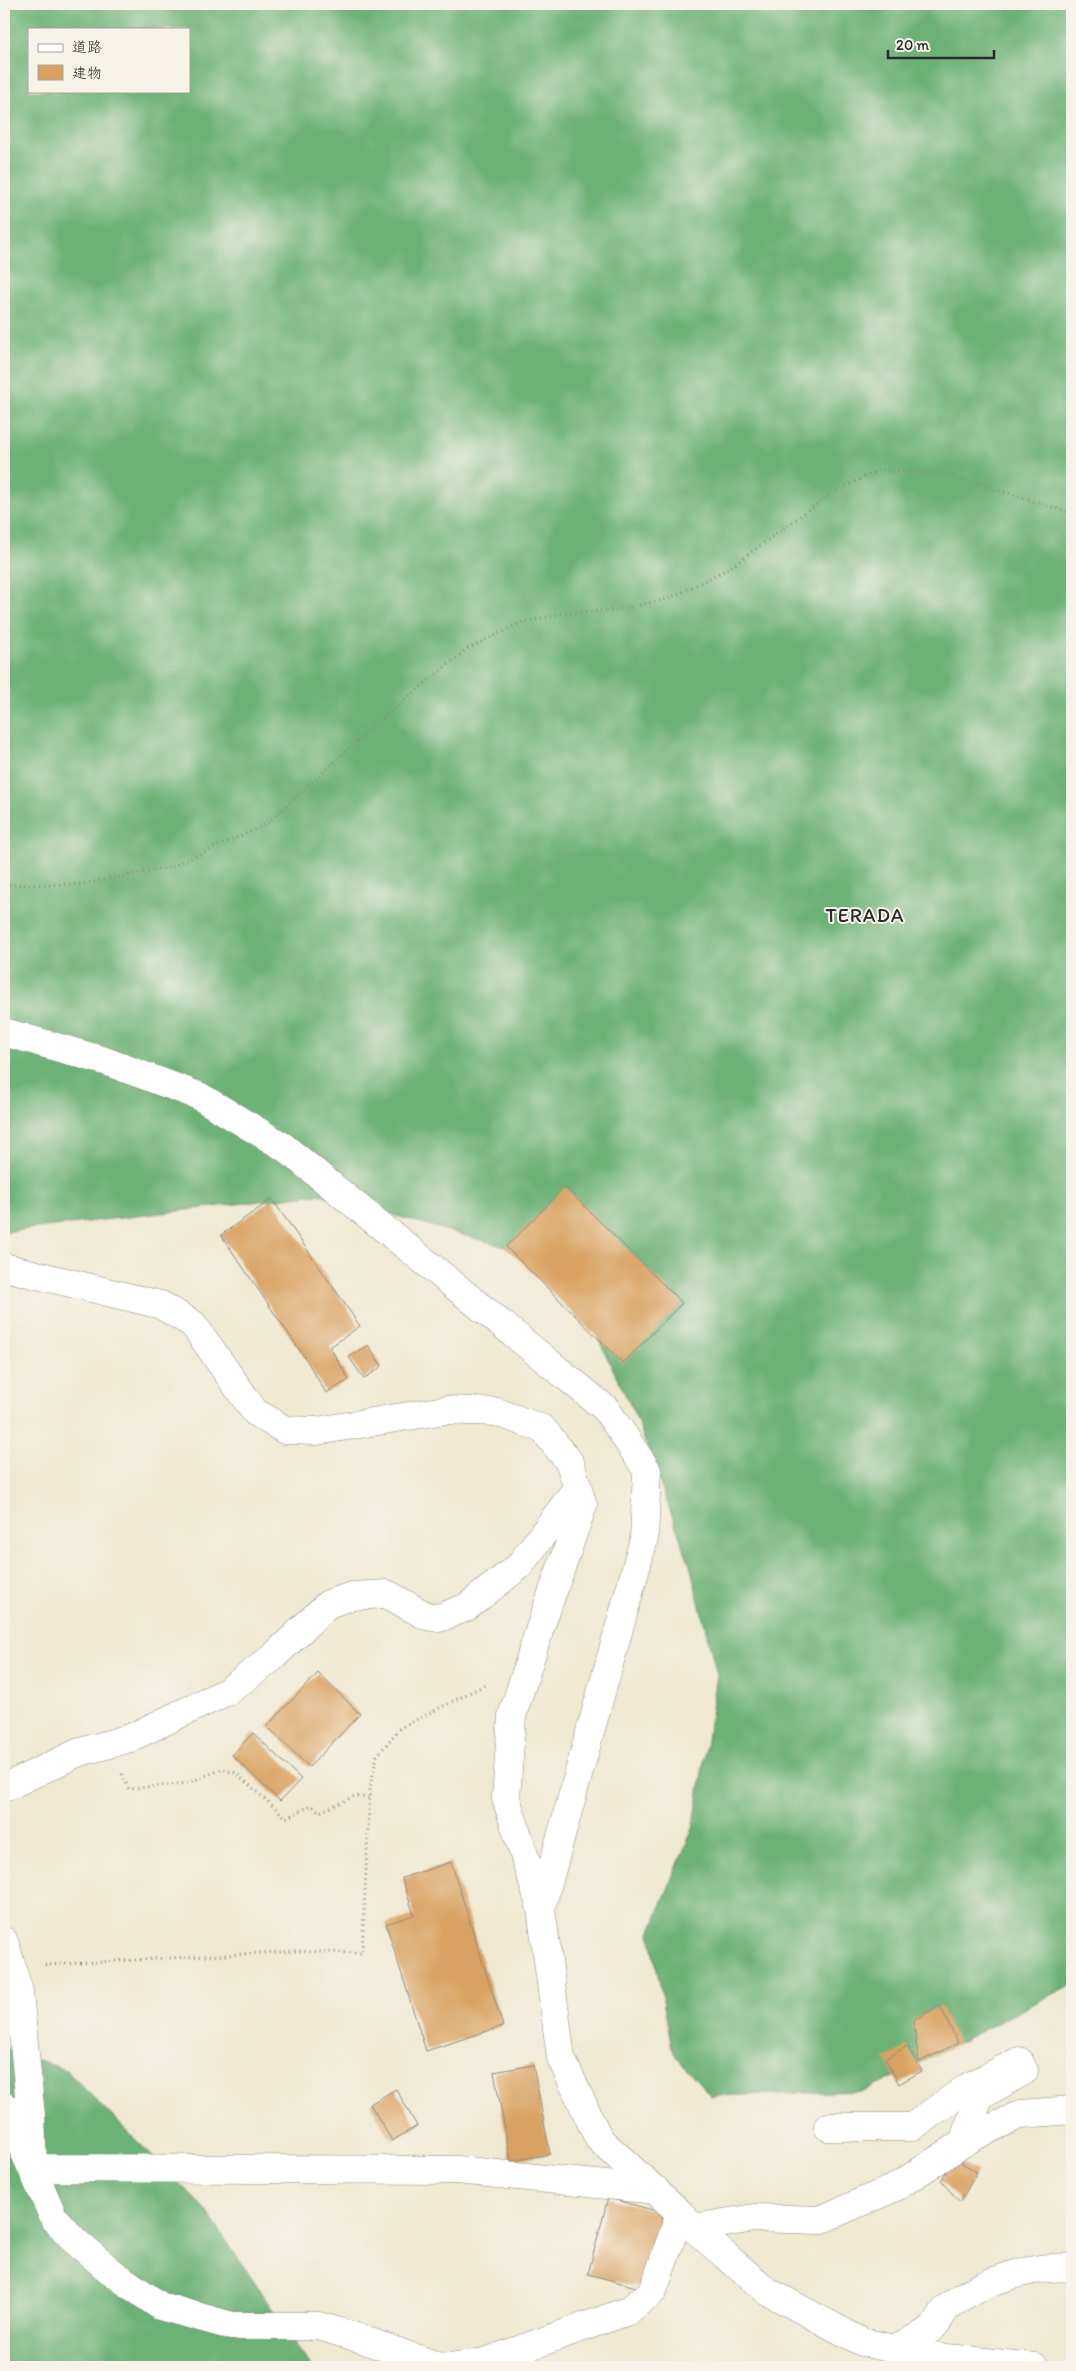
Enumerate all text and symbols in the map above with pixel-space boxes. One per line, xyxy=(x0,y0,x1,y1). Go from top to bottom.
legend xyxy=(28,28,190,92)
scale bar xyxy=(888,28,995,60)
text: 20 m xyxy=(896,36,930,54)
text: 道路 xyxy=(72,38,102,56)
text: 建物 xyxy=(72,64,102,82)
district label: TERADA xyxy=(826,903,905,927)

